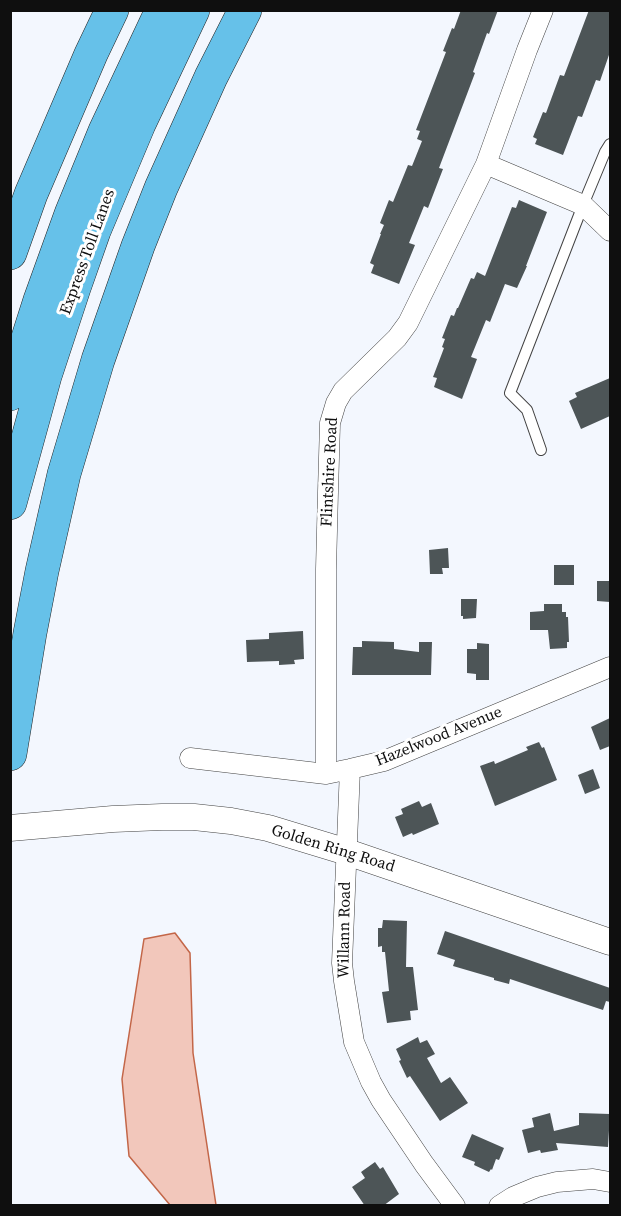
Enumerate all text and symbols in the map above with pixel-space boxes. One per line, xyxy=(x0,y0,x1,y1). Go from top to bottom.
street label: Express Toll Lanes xyxy=(56,187,120,317)
street label: Flintshire Road xyxy=(318,417,342,527)
street label: Hazelwood Avenue xyxy=(373,703,505,771)
street label: Golden Ring Road xyxy=(269,821,397,877)
street label: Willann Road xyxy=(335,882,355,978)

